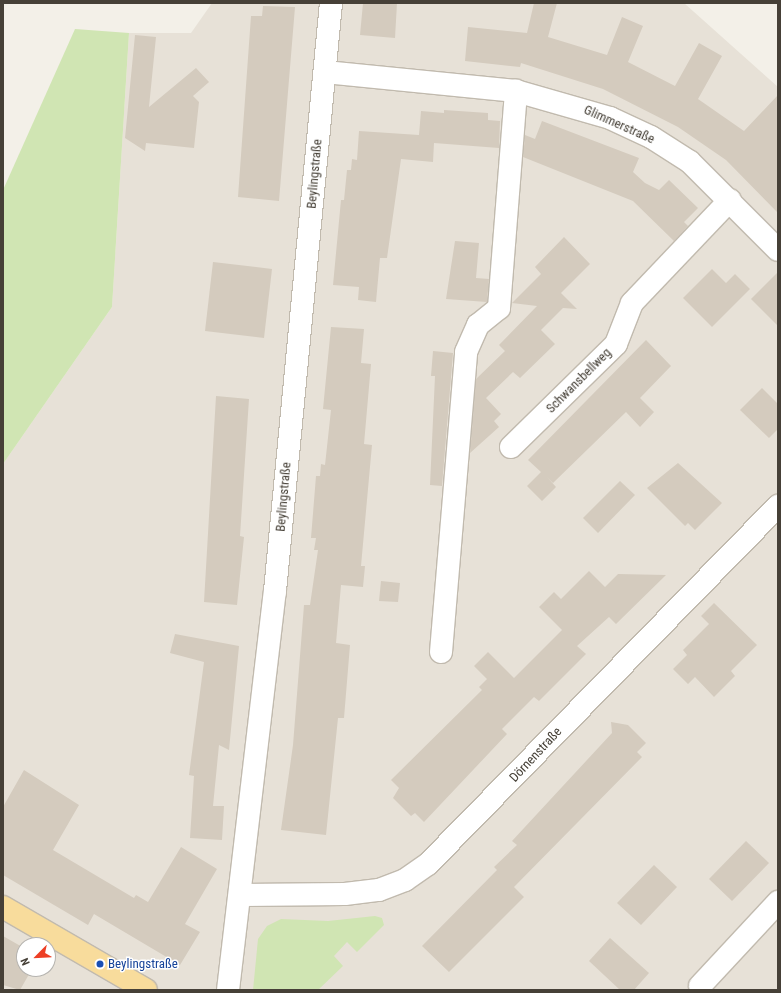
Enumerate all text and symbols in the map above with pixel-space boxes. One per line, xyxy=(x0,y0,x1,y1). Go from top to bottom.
street label: Glimmerstraße xyxy=(581,102,657,148)
street label: Beylingstraße xyxy=(304,139,326,209)
street label: Schwansbellweg xyxy=(543,345,615,417)
street label: Beylingstraße xyxy=(273,462,295,532)
street label: Dörnenstraße xyxy=(507,724,565,786)
north arrow xyxy=(16,937,56,977)
text: N xyxy=(18,956,33,967)
place label: Beylingstraße xyxy=(108,956,178,972)
marker: Beylingstraße xyxy=(95,959,105,969)

